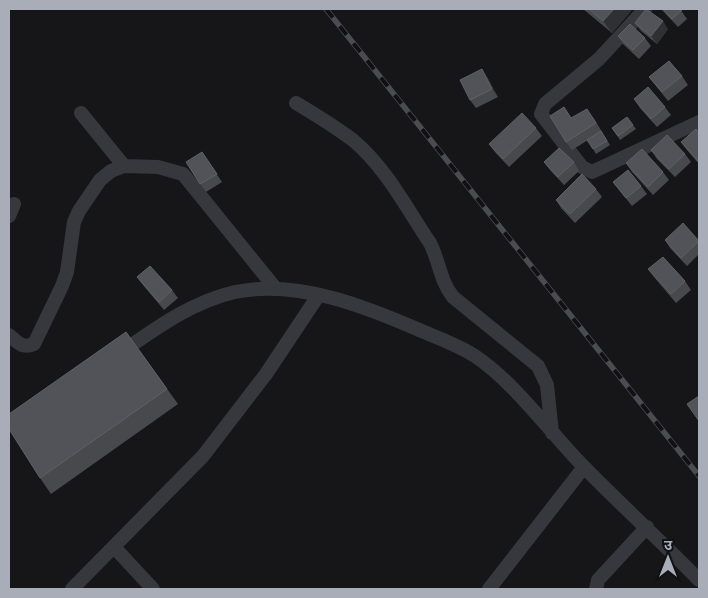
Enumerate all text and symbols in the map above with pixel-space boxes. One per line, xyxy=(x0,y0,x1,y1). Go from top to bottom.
north arrow xyxy=(643,533,693,583)
text: उ xyxy=(664,536,673,554)

